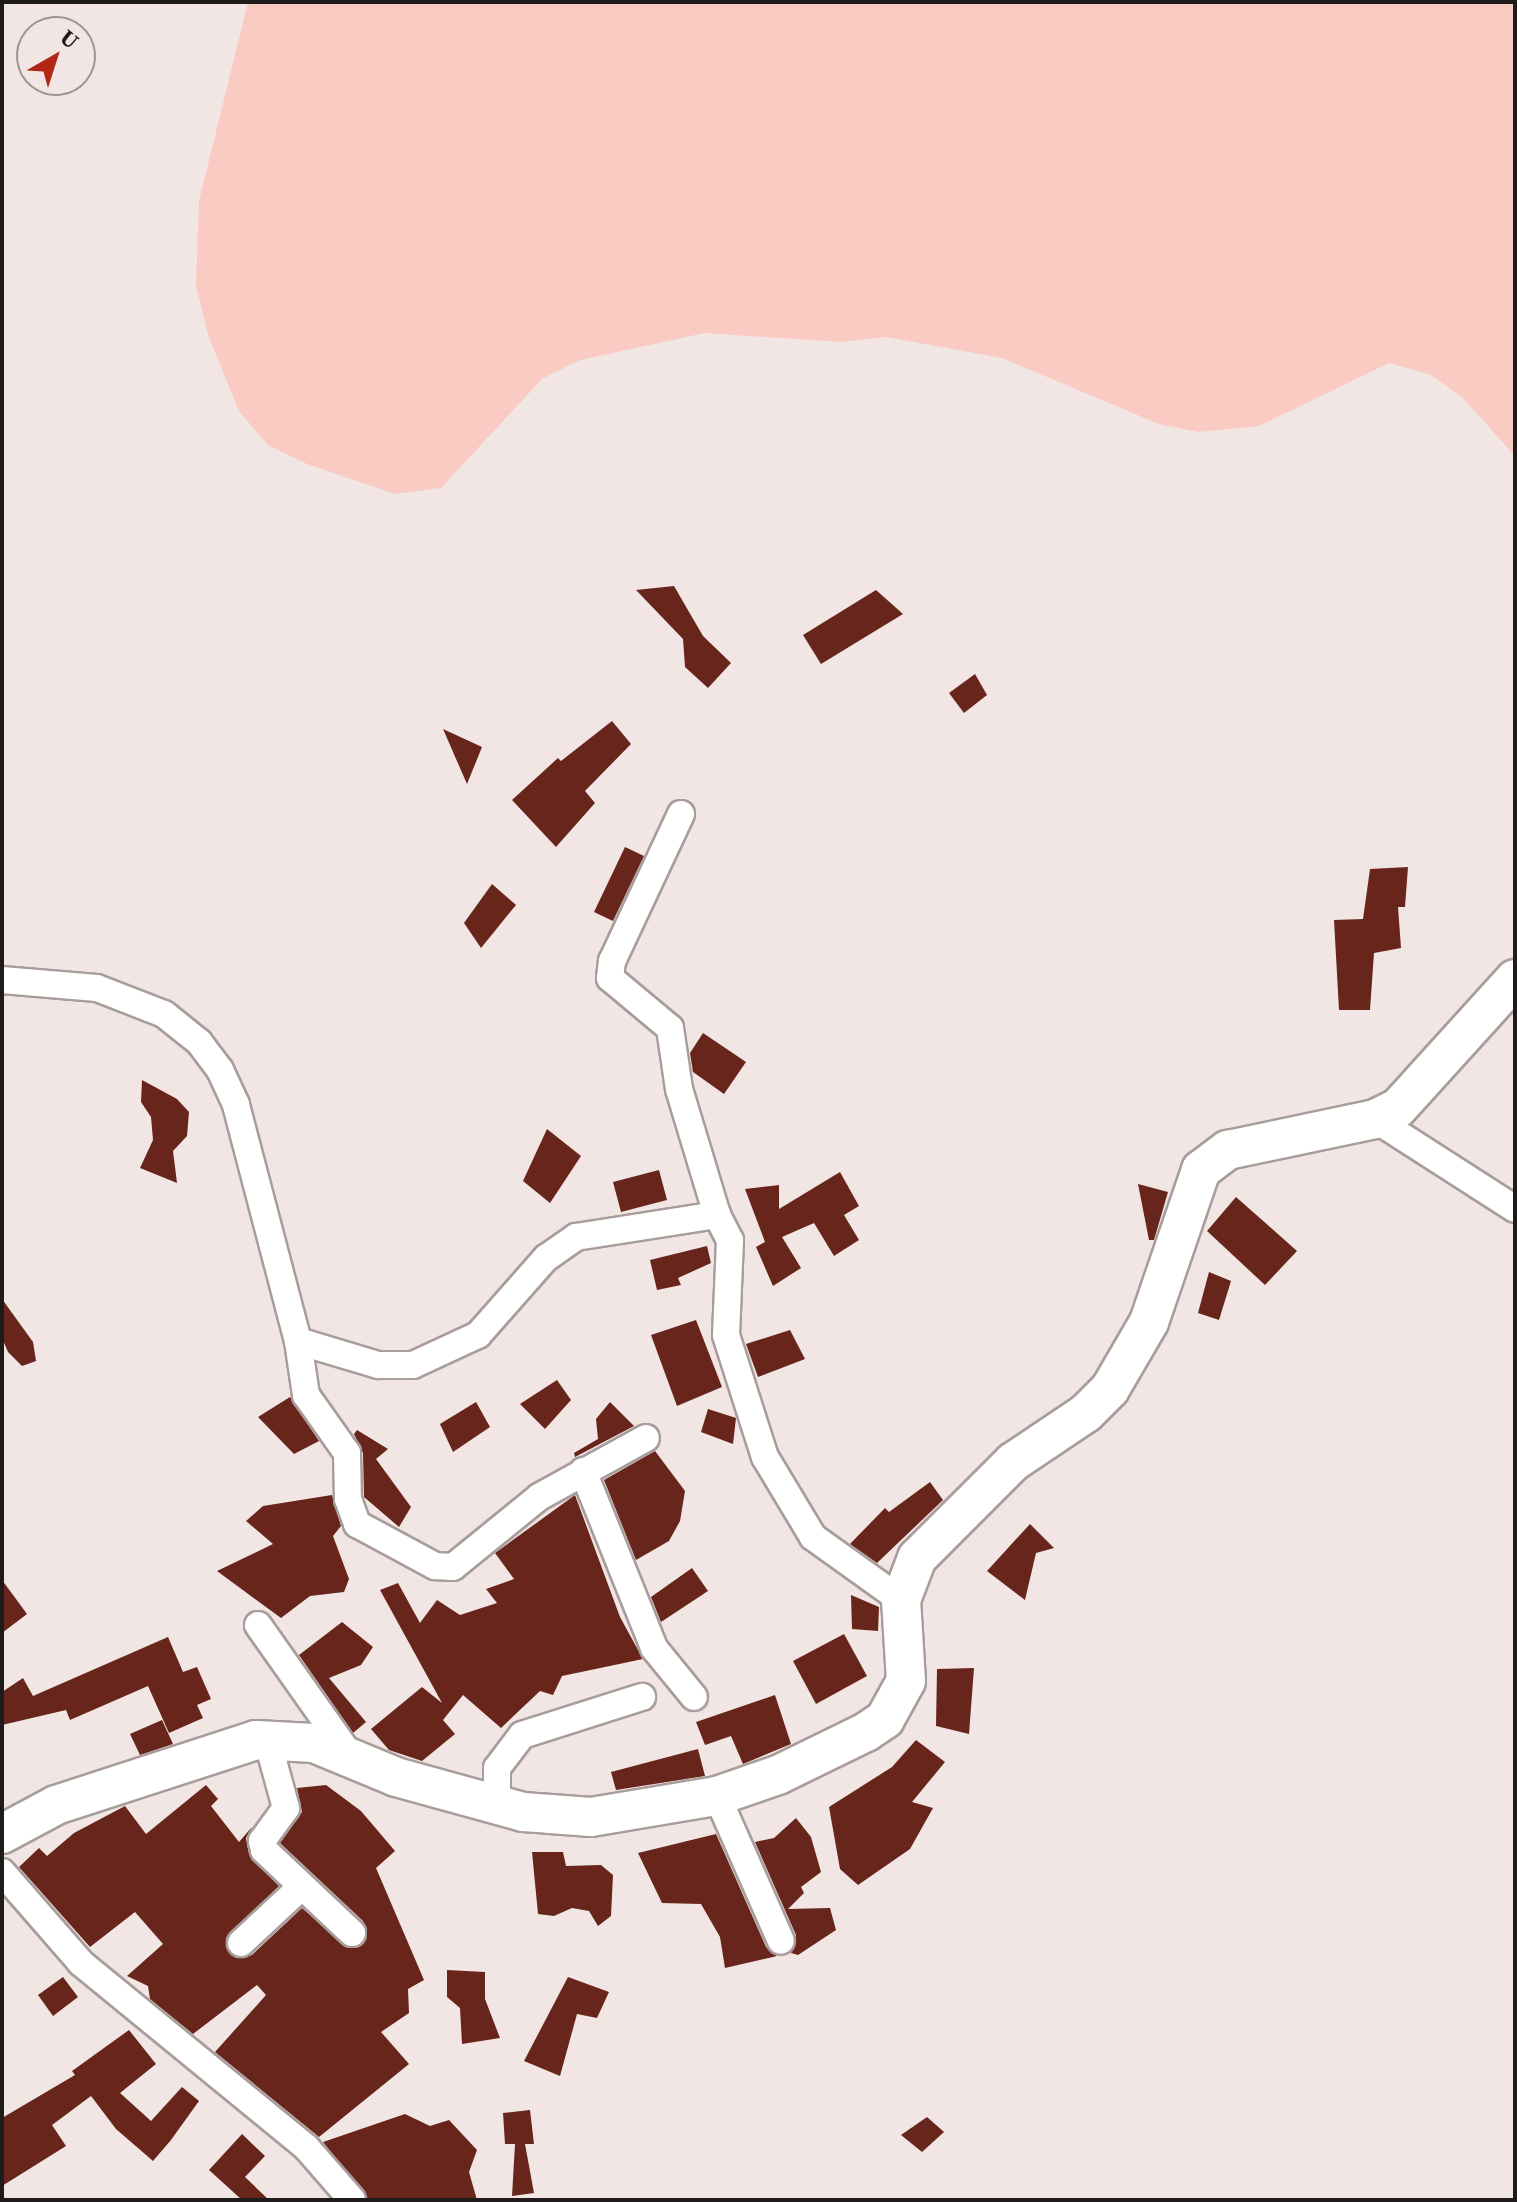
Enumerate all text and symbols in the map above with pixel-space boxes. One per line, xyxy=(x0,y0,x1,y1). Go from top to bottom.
north arrow xyxy=(16,16,96,96)
text: U xyxy=(54,22,86,56)

